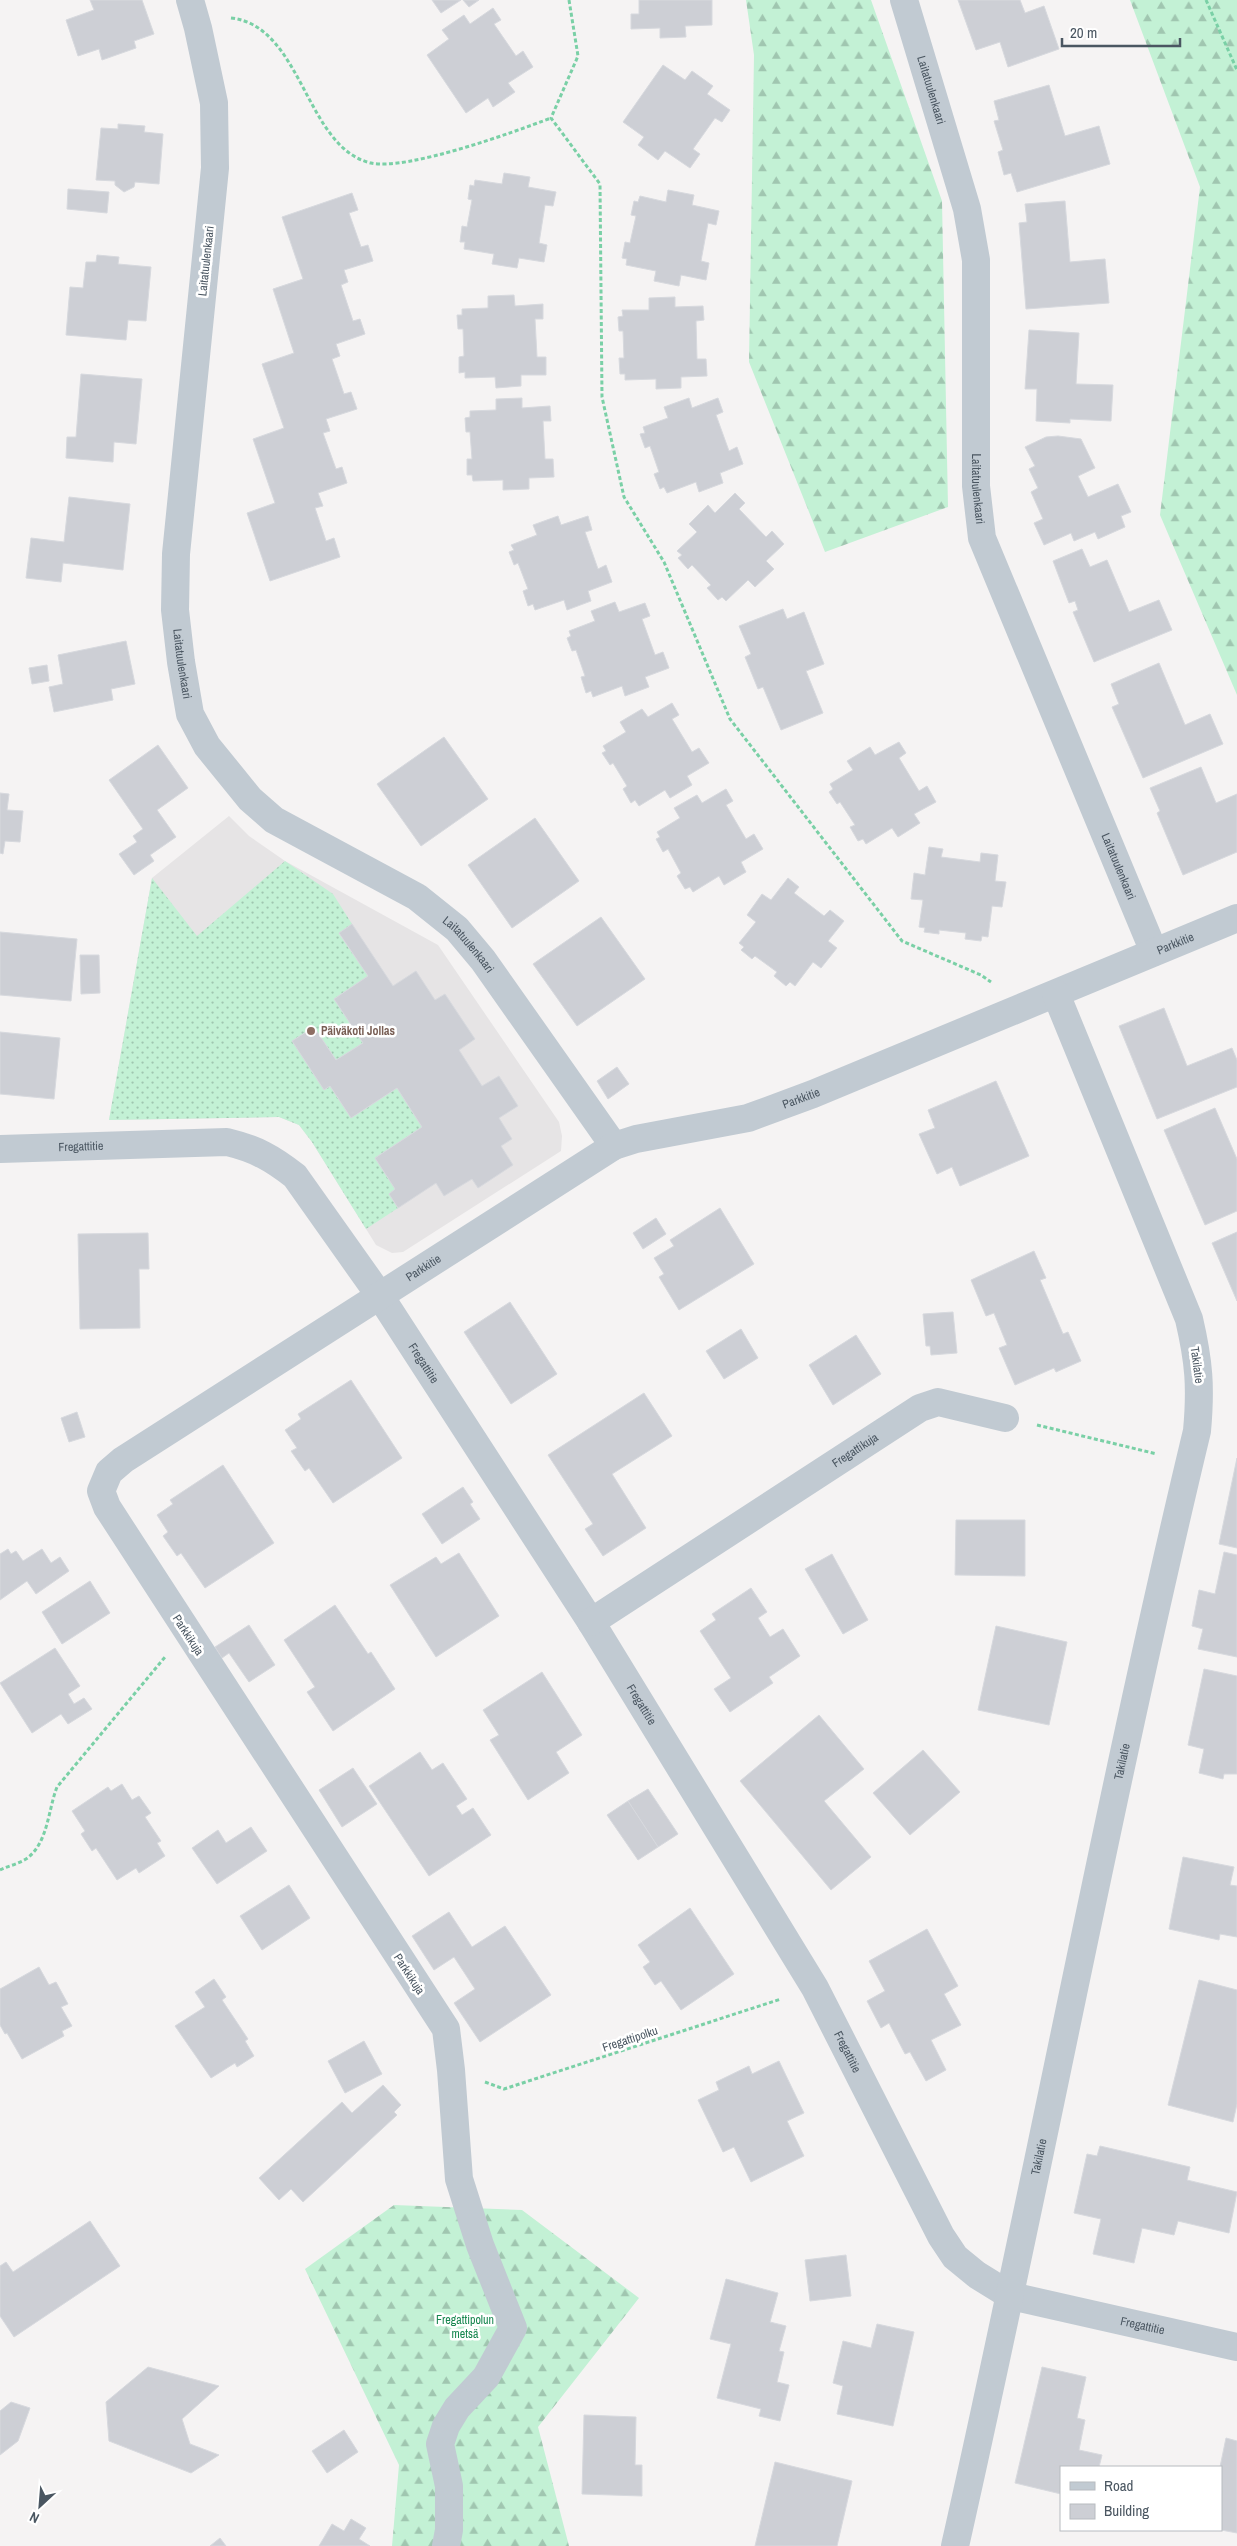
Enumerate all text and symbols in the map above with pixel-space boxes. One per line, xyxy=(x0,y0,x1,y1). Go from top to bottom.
scale bar xyxy=(1062,15,1180,47)
text: 20 m xyxy=(1070,22,1097,43)
street label: Laitatuulenkaari xyxy=(913,54,949,126)
street label: Laitatuulenkaari xyxy=(194,225,218,297)
street label: Laitatuulenkaari xyxy=(968,454,988,525)
street label: Laitatuulenkaari xyxy=(169,628,195,700)
street label: Laitatuulenkaari xyxy=(1097,831,1139,902)
street label: Laitatuulenkaari xyxy=(439,913,498,976)
street label: Parkkitie xyxy=(1154,929,1196,958)
place label: Päiväkoti Jollas xyxy=(321,1023,395,1039)
marker: Päiväkoti Jollas xyxy=(305,1025,317,1037)
street label: Parkkitie xyxy=(780,1084,822,1113)
street label: Fregattitie xyxy=(58,1138,104,1155)
street label: Parkkitie xyxy=(403,1251,444,1285)
street label: Fregattitie xyxy=(405,1340,442,1386)
street label: Takilatie xyxy=(1187,1346,1207,1384)
street label: Fregattikuja xyxy=(829,1429,882,1471)
street label: Parkkikuja xyxy=(169,1611,208,1659)
street label: Fregattitie xyxy=(623,1681,660,1728)
street label: Takilatie xyxy=(1110,1742,1134,1781)
street label: Parkkikuja xyxy=(390,1950,429,1998)
street label: Fregattipolku xyxy=(600,2023,660,2055)
street label: Fregattitie xyxy=(830,2028,865,2076)
street label: Takilatie xyxy=(1027,2137,1051,2177)
park label: Fregattipolun metsä xyxy=(436,2312,494,2342)
street label: Fregattitie xyxy=(1119,2313,1166,2338)
legend xyxy=(1060,2466,1222,2531)
text: Road xyxy=(1104,2475,1133,2496)
north arrow xyxy=(15,2481,65,2531)
text: Building xyxy=(1104,2500,1149,2521)
text: N xyxy=(27,2508,42,2528)

